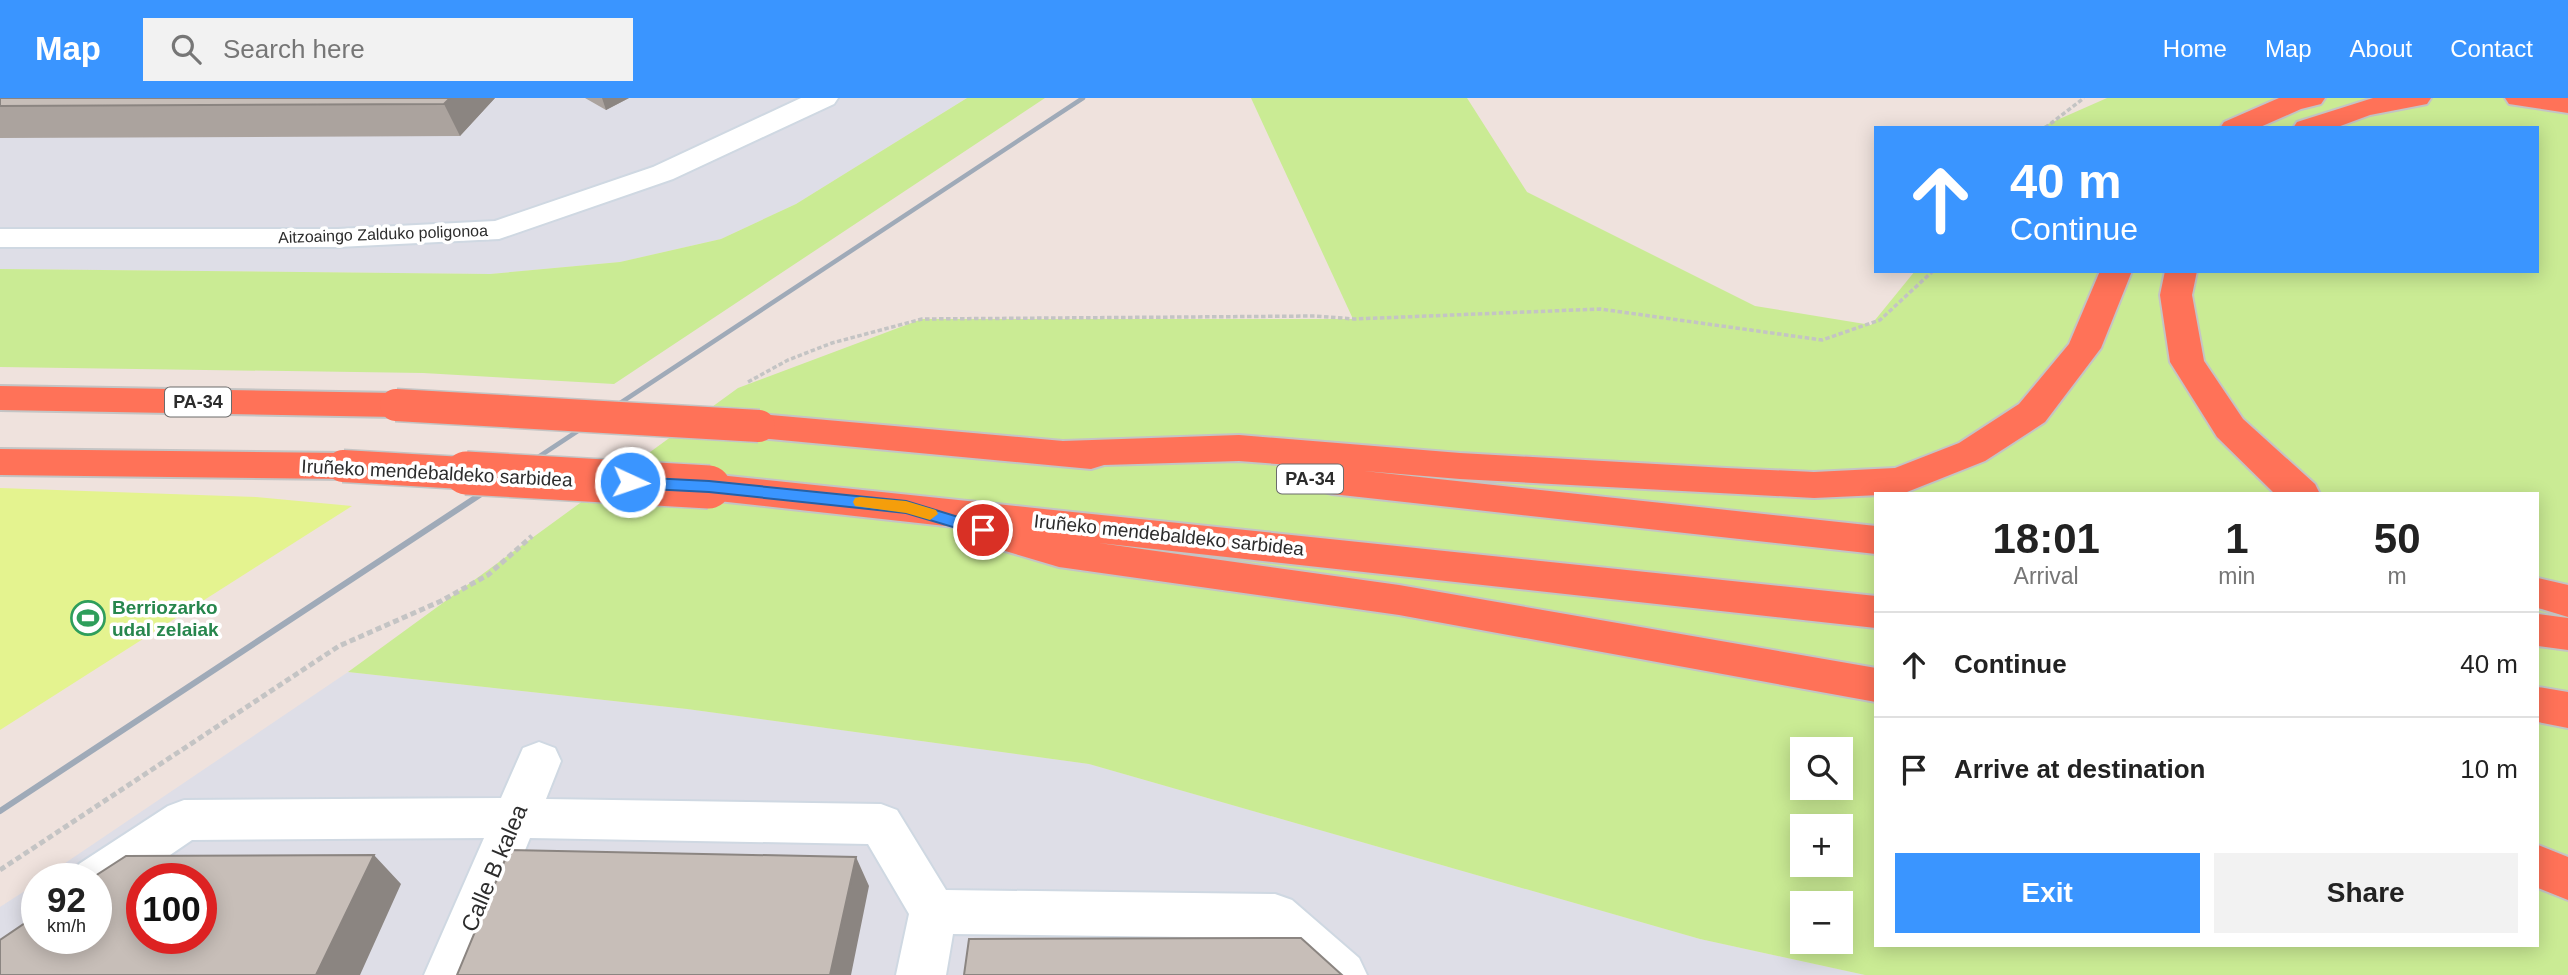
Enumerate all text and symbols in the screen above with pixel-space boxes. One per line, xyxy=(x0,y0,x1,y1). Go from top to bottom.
search box xyxy=(143,18,633,81)
text: Map xyxy=(35,30,101,67)
icon: search xyxy=(167,30,205,68)
text: Search here xyxy=(223,34,365,64)
text: Home xyxy=(2163,35,2227,62)
text: Map xyxy=(2265,35,2312,62)
text: About xyxy=(2350,35,2412,62)
text: Contact xyxy=(2450,35,2533,62)
icon: ahead xyxy=(1895,154,1986,245)
text: 40 m xyxy=(2010,154,2122,208)
text: Continue xyxy=(2010,211,2138,247)
street label: Aitzoaingo Zalduko poligonoa xyxy=(278,222,488,246)
road number: PA-34 xyxy=(165,388,231,416)
position arrow xyxy=(593,445,667,519)
street label: Iruñeko mendebaldeko sarbidea xyxy=(301,455,574,491)
road number: PA-34 xyxy=(1277,464,1343,494)
pin xyxy=(953,500,1013,560)
street label: Iruñeko mendebaldeko sarbidea xyxy=(1033,510,1306,560)
icon: arrive xyxy=(964,511,1002,549)
text: 18:01 xyxy=(1992,515,2100,562)
text: 1 xyxy=(2225,515,2249,562)
text: 50 xyxy=(2374,515,2421,562)
text: Arrival xyxy=(2014,563,2079,589)
text: min xyxy=(2218,563,2255,589)
text: m xyxy=(2388,563,2407,589)
place label: Berriozarko udal zelaiak xyxy=(112,597,219,640)
sports icon: Berriozarko udal zelaiak xyxy=(69,599,107,637)
icon: ahead xyxy=(1895,646,1933,684)
text: Continue xyxy=(1954,649,2067,679)
text: 40 m xyxy=(2460,649,2518,679)
map controls xyxy=(1790,737,1853,954)
button: search xyxy=(1790,737,1853,800)
icon: arrive xyxy=(1895,751,1933,789)
text: Arrive at destination xyxy=(1954,754,2205,784)
text: 10 m xyxy=(2460,754,2518,784)
street label: Calle B kalea xyxy=(456,800,533,935)
button: + xyxy=(1790,814,1853,877)
button: Exit xyxy=(1895,853,2200,933)
button: Share xyxy=(2214,853,2518,933)
speed limit sign: 100 xyxy=(126,863,217,954)
text: 92 xyxy=(47,880,86,919)
button: − xyxy=(1790,891,1853,954)
text: km/h xyxy=(47,916,86,936)

